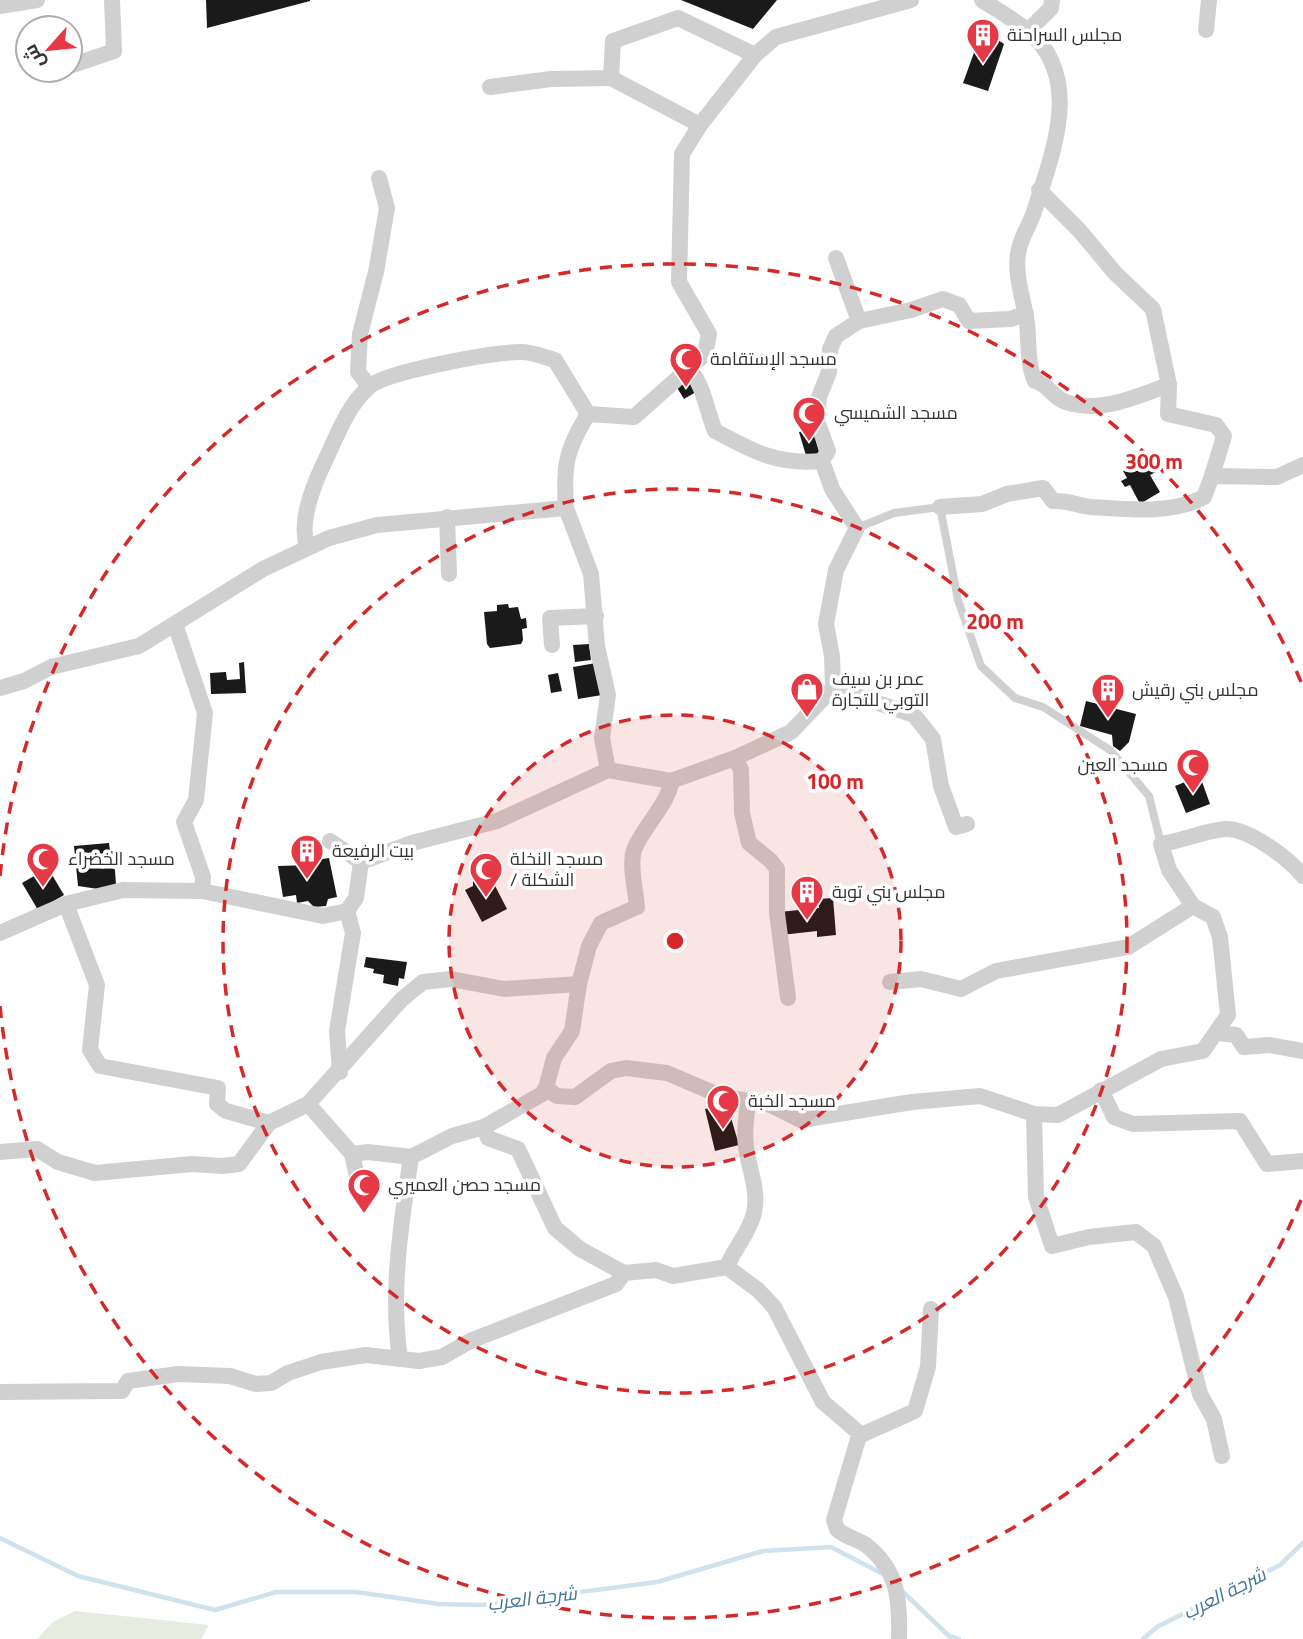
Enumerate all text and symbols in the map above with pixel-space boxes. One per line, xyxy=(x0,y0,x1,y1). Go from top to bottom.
north arrow xyxy=(14,14,84,84)
building icon: مجلس السراحنة xyxy=(964,16,1002,65)
place label: مجلس السراحنة xyxy=(1007,21,1122,48)
text: ش xyxy=(15,39,52,74)
mosque icon: مسجد الإستقامة xyxy=(667,340,705,389)
place label: مسجد الإستقامة xyxy=(710,345,837,372)
mosque icon: مسجد الشميسي xyxy=(790,394,828,443)
place label: مسجد الشميسي xyxy=(834,399,958,426)
text: 300 m xyxy=(1125,445,1183,477)
text: 200 m xyxy=(966,605,1024,637)
place label: عمر بن سيف التوبي للتجارة xyxy=(832,665,929,714)
shop icon: عمر بن سيف التوبي للتجارة xyxy=(788,670,826,719)
building icon: مجلس بني رقيش xyxy=(1089,671,1127,720)
place label: مجلس بني رقيش xyxy=(1132,676,1259,704)
mosque icon: مسجد العين xyxy=(1174,746,1212,795)
place label: مسجد العين xyxy=(1077,751,1168,778)
text: 100 m xyxy=(806,765,864,797)
building icon: بيت الرفيعة xyxy=(288,832,326,881)
place label: بيت الرفيعة xyxy=(332,837,414,864)
mosque icon: مسجد الخضراء xyxy=(24,840,62,889)
place label: مسجد الخضراء xyxy=(68,845,175,872)
place label: مسجد النخلة / الشكلة xyxy=(510,845,603,893)
mosque icon: مسجد النخلة / الشكلة xyxy=(467,850,505,899)
building icon: مجلس بني توبة xyxy=(788,873,826,922)
place label: مجلس بني توبة xyxy=(832,878,946,906)
centre of rings xyxy=(663,929,687,953)
mosque icon: مسجد الخبة xyxy=(704,1082,742,1131)
place label: مسجد الخبة xyxy=(748,1087,836,1114)
mosque icon: مسجد حصن العميري xyxy=(345,1166,383,1215)
place label: مسجد حصن العميري xyxy=(388,1171,541,1199)
water label: شرجة العرب xyxy=(1177,1559,1271,1626)
water label: شرجة العرب xyxy=(486,1578,579,1617)

